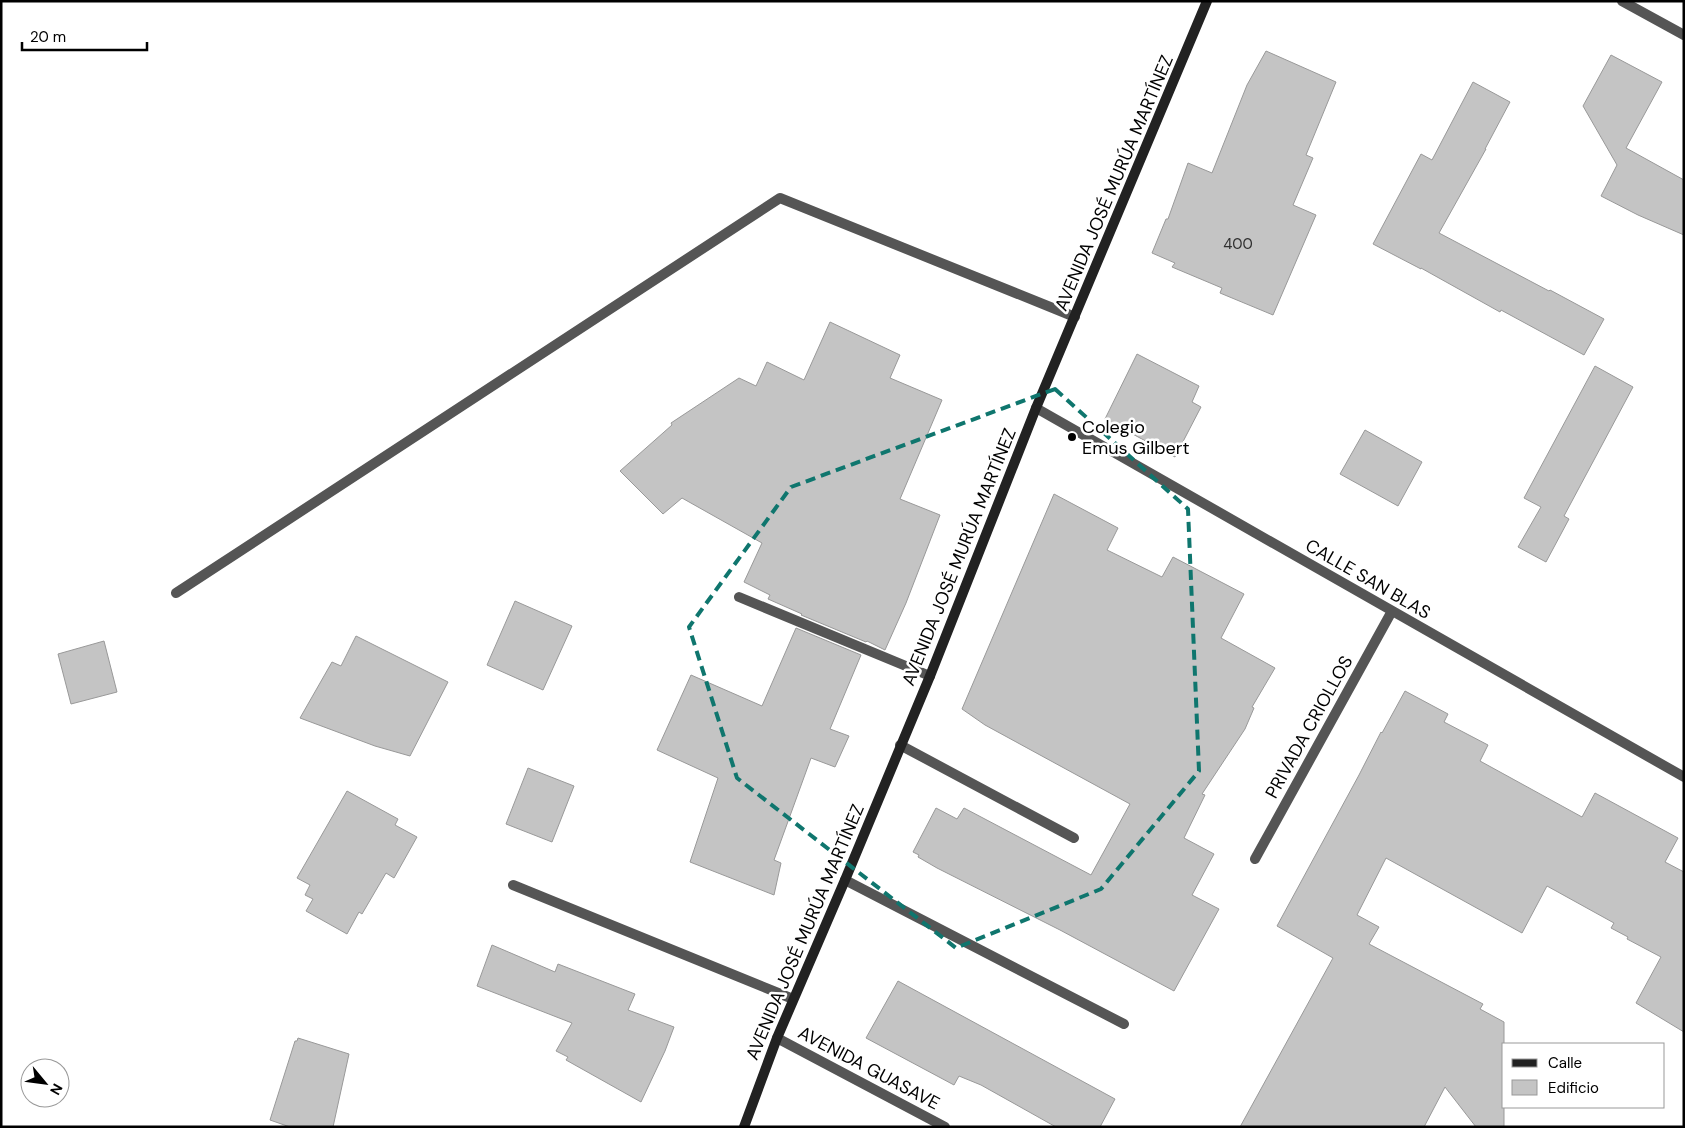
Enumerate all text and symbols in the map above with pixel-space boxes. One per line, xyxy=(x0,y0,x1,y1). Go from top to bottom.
scale bar xyxy=(22,20,148,52)
text: 20 m xyxy=(30,27,66,47)
street label: AVENIDA JOSÉ MURÚA MARTÍNEZ xyxy=(1049,51,1179,315)
house number: 400 xyxy=(1223,234,1253,254)
place label: Colegio Emus Gilbert xyxy=(1082,415,1190,460)
street label: AVENIDA JOSÉ MURÚA MARTÍNEZ xyxy=(896,425,1022,689)
marker: Colegio Emus Gilbert xyxy=(1066,431,1078,443)
street label: CALLE SAN BLAS xyxy=(1301,533,1435,625)
street label: PRIVADA CRIOLLOS xyxy=(1260,651,1358,803)
street label: AVENIDA JOSÉ MURÚA MARTÍNEZ xyxy=(740,800,870,1064)
street label: AVENIDA GUASAVE xyxy=(794,1021,944,1115)
legend xyxy=(1502,1043,1665,1108)
text: Calle xyxy=(1548,1053,1582,1073)
north arrow xyxy=(20,1058,70,1108)
text: Edificio xyxy=(1548,1078,1599,1098)
text: N xyxy=(46,1080,67,1098)

